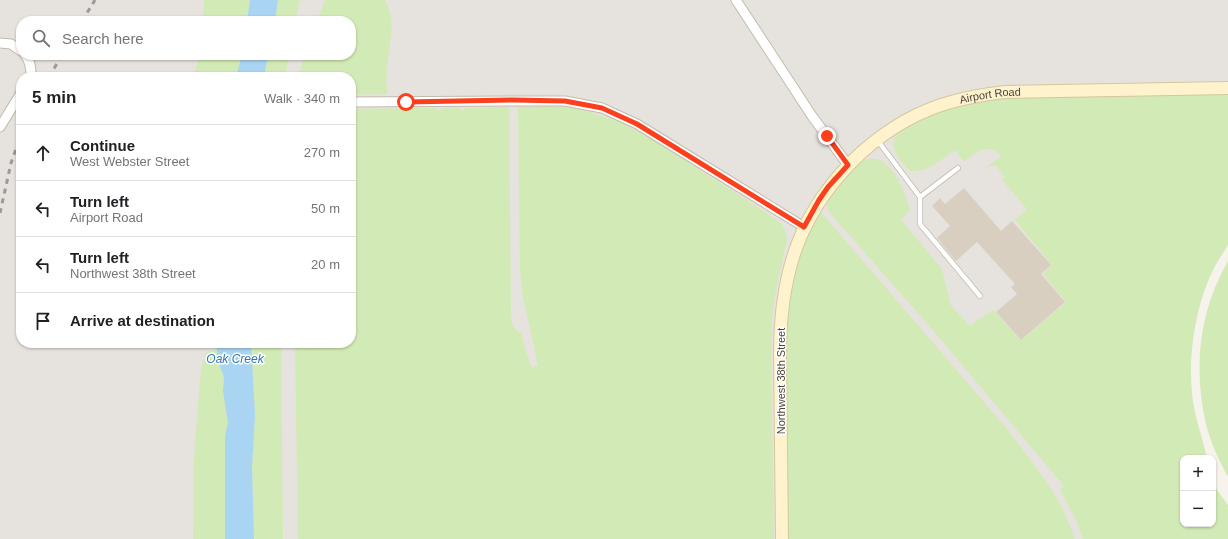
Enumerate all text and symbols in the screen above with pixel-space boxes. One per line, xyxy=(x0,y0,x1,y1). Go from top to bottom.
search box xyxy=(16,16,356,60)
icon: search xyxy=(30,27,52,49)
text: Search here xyxy=(62,30,144,47)
street label: Airport Road xyxy=(958,86,1021,106)
text: 5 min xyxy=(32,88,76,107)
text: Walk · 340 m xyxy=(264,91,340,106)
route start xyxy=(397,93,415,111)
route end xyxy=(818,127,836,145)
text: Continue xyxy=(70,137,135,154)
icon: ahead xyxy=(32,142,54,164)
text: 270 m xyxy=(304,145,340,160)
text: West Webster Street xyxy=(70,154,189,169)
text: Turn left xyxy=(70,193,129,210)
icon: left xyxy=(32,198,54,220)
text: 50 m xyxy=(311,201,340,216)
text: Airport Road xyxy=(70,210,143,225)
text: Turn left xyxy=(70,249,129,266)
icon: left xyxy=(32,254,54,276)
text: 20 m xyxy=(311,257,340,272)
text: Northwest 38th Street xyxy=(70,266,196,281)
icon: arrive xyxy=(32,310,54,332)
text: Arrive at destination xyxy=(70,312,215,329)
street label: Northwest 38th Street xyxy=(775,328,787,434)
water label: Oak Creek xyxy=(206,352,265,366)
map controls xyxy=(1180,455,1216,527)
button: + xyxy=(1180,455,1216,491)
button: − xyxy=(1180,491,1216,527)

